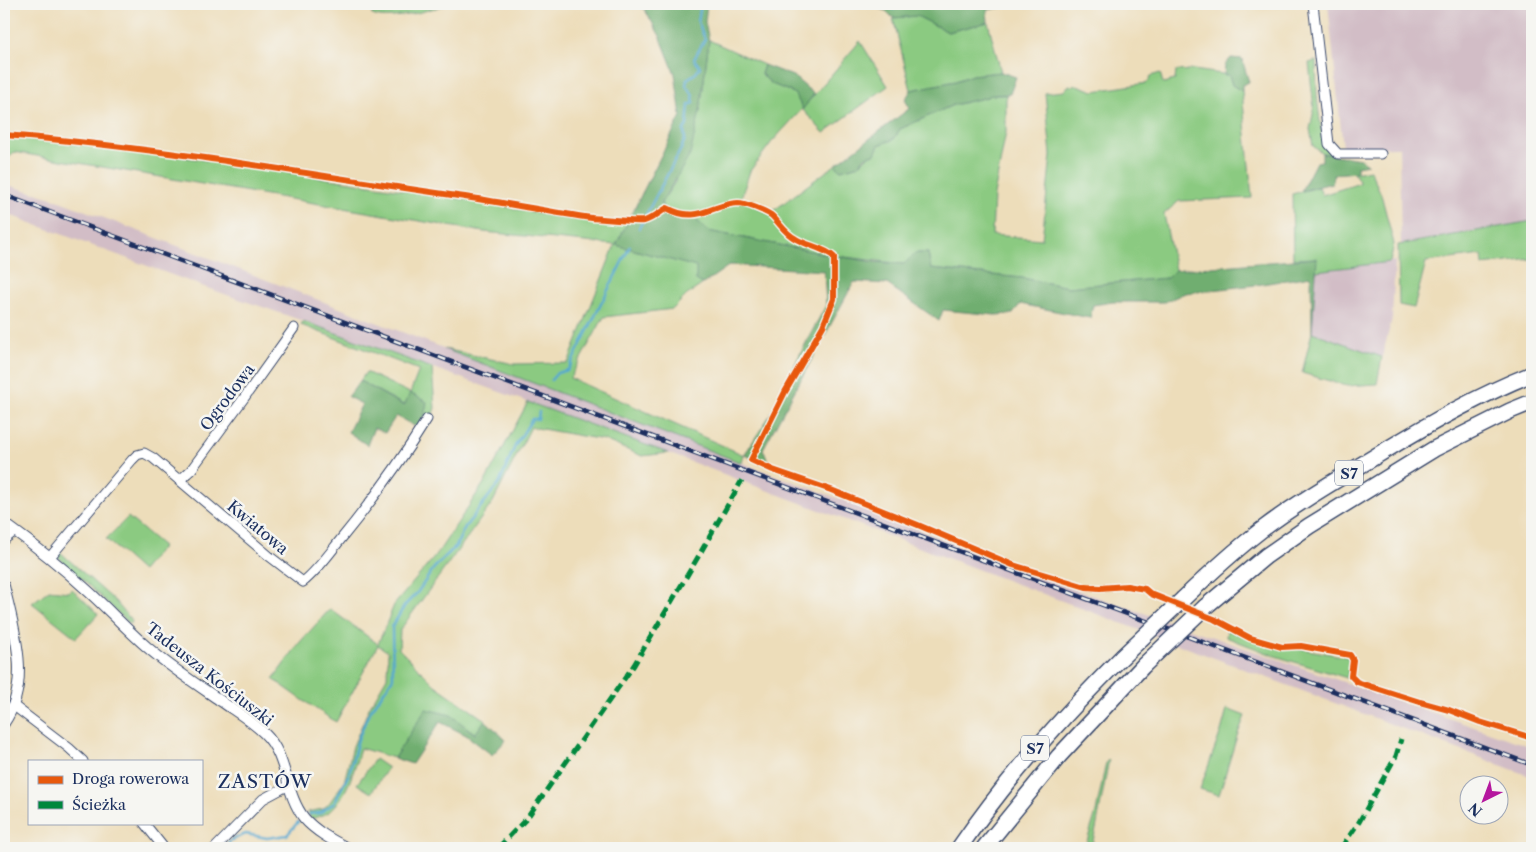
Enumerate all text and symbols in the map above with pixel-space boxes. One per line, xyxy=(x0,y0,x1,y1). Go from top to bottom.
street label: Ogrodowa xyxy=(195,359,259,434)
road number: S7 xyxy=(1335,460,1363,486)
street label: Kwiatowa xyxy=(223,496,293,559)
street label: Tadeusza Kościuszki xyxy=(142,618,278,730)
road number: S7 xyxy=(1021,736,1049,760)
legend xyxy=(28,760,202,824)
text: Droga rowerowa xyxy=(72,769,189,788)
district label: ZASTÓW xyxy=(218,770,312,793)
north arrow xyxy=(1458,774,1508,824)
text: Ścieżka xyxy=(72,795,126,814)
text: N xyxy=(1465,799,1486,820)

